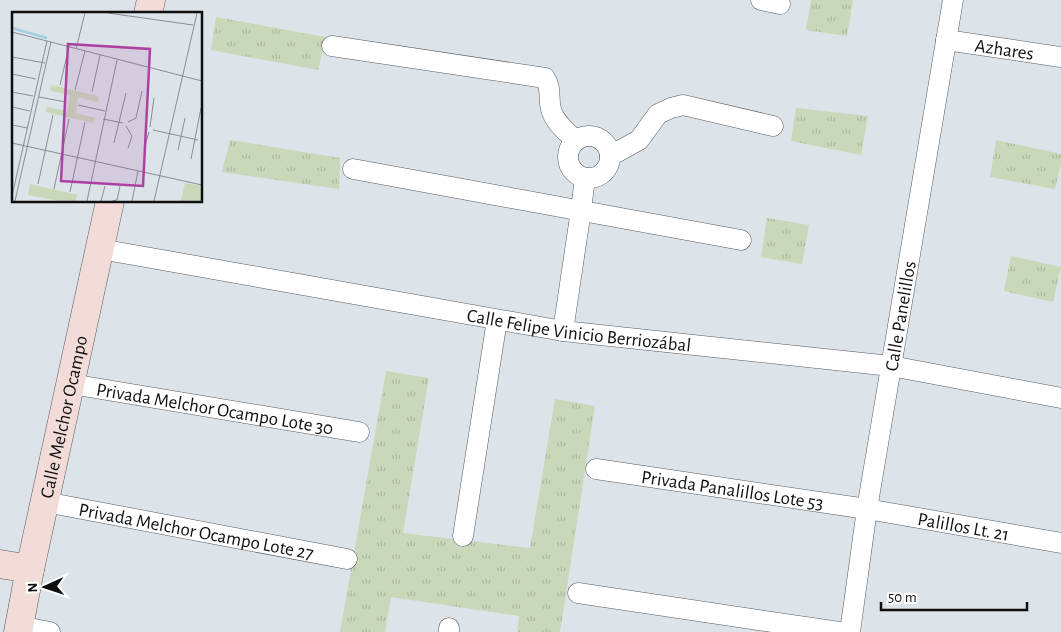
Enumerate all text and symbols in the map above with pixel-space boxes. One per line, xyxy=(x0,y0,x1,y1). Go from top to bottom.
inset map xyxy=(12,12,202,202)
street label: Azhares xyxy=(973,36,1035,64)
street label: Calle Panelillos xyxy=(882,260,920,373)
street label: Calle Felipe Vinicio Berriozábal xyxy=(465,306,692,356)
street label: Calle Melchor Ocampo xyxy=(38,334,91,500)
street label: Privada Melchor Ocampo Lote 30 xyxy=(95,380,335,439)
street label: Privada Panalillos Lote 53 xyxy=(640,468,825,513)
street label: Privada Melchor Ocampo Lote 27 xyxy=(77,501,315,564)
street label: Palillos Lt. 21 xyxy=(916,510,1011,545)
north arrow xyxy=(20,562,70,612)
scale bar xyxy=(881,580,1027,612)
text: N xyxy=(26,582,40,593)
text: 50 m xyxy=(888,590,917,605)

